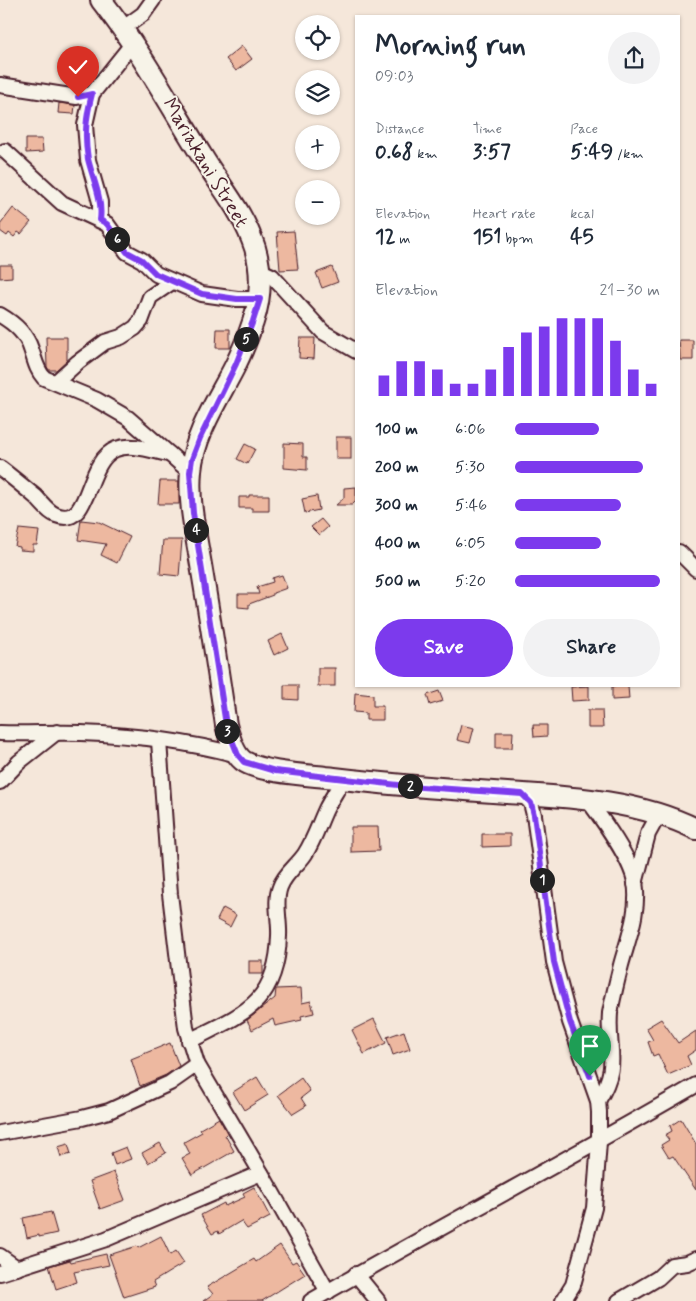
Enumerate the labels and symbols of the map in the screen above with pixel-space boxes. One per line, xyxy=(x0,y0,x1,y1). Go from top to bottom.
pin xyxy=(57,46,99,97)
street label: Mariakani Street xyxy=(156,93,254,233)
pin: 6 xyxy=(104,226,130,252)
pin: 5 xyxy=(234,326,258,352)
pin: 4 xyxy=(184,518,208,542)
pin: 3 xyxy=(214,718,240,744)
pin: 2 xyxy=(398,774,422,798)
pin: 1 xyxy=(530,868,554,892)
pin xyxy=(569,1025,611,1076)

